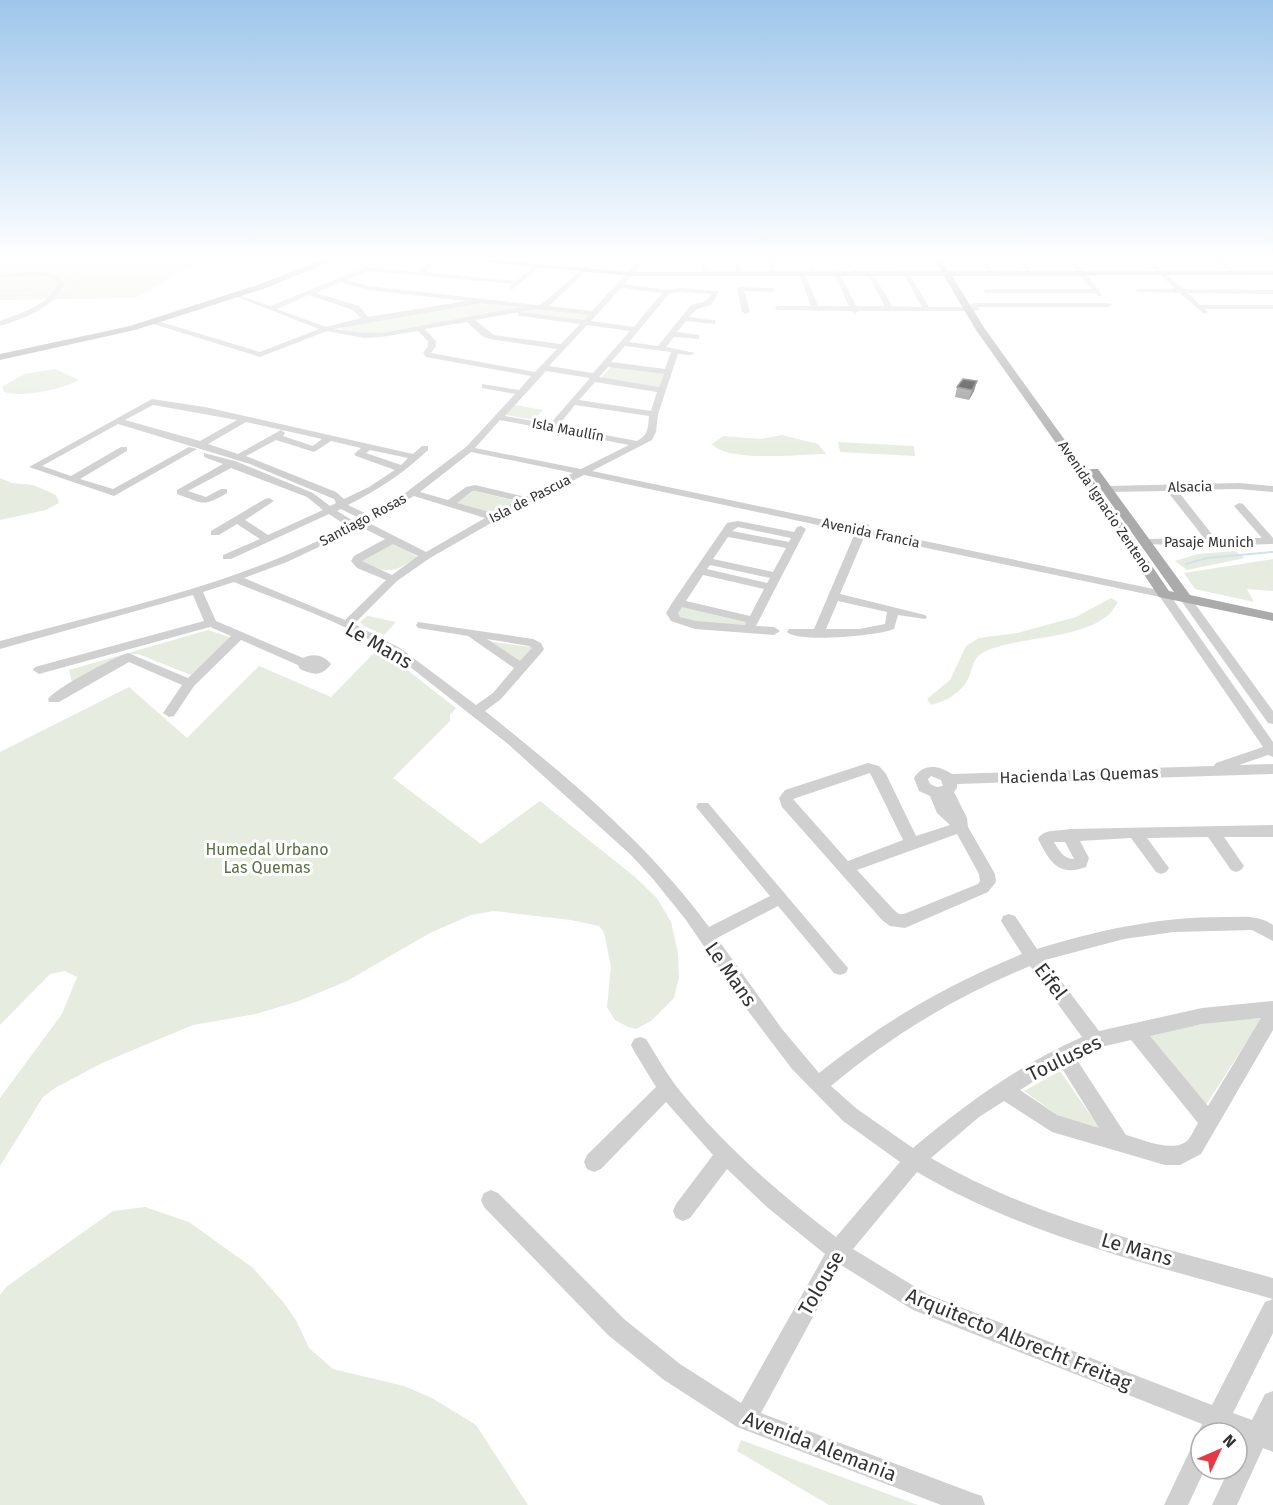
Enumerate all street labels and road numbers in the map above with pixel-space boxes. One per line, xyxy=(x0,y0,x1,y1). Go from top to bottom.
street label: Isla Maullín xyxy=(531,415,605,445)
street label: Avenida Ignacio Zenteno xyxy=(1054,438,1156,576)
street label: Isla de Pascua xyxy=(486,471,574,527)
street label: Alsacia xyxy=(1168,478,1212,496)
street label: Santiago Rosas xyxy=(317,490,410,550)
street label: Avenida Francia xyxy=(820,514,922,552)
street label: Pasaje Munich xyxy=(1164,534,1254,551)
street label: Le Mans xyxy=(341,616,417,674)
street label: Hacienda Las Quemas xyxy=(999,763,1159,787)
street label: Le Mans xyxy=(700,937,762,1011)
street label: Eifel xyxy=(1029,958,1073,1004)
street label: Touluses xyxy=(1023,1030,1105,1086)
street label: Le Mans xyxy=(1099,1227,1175,1271)
street label: Tolouse xyxy=(793,1247,849,1319)
street label: Arquitecto Albrecht Freitag xyxy=(903,1283,1136,1396)
street label: Avenida Alemania xyxy=(740,1406,900,1486)

